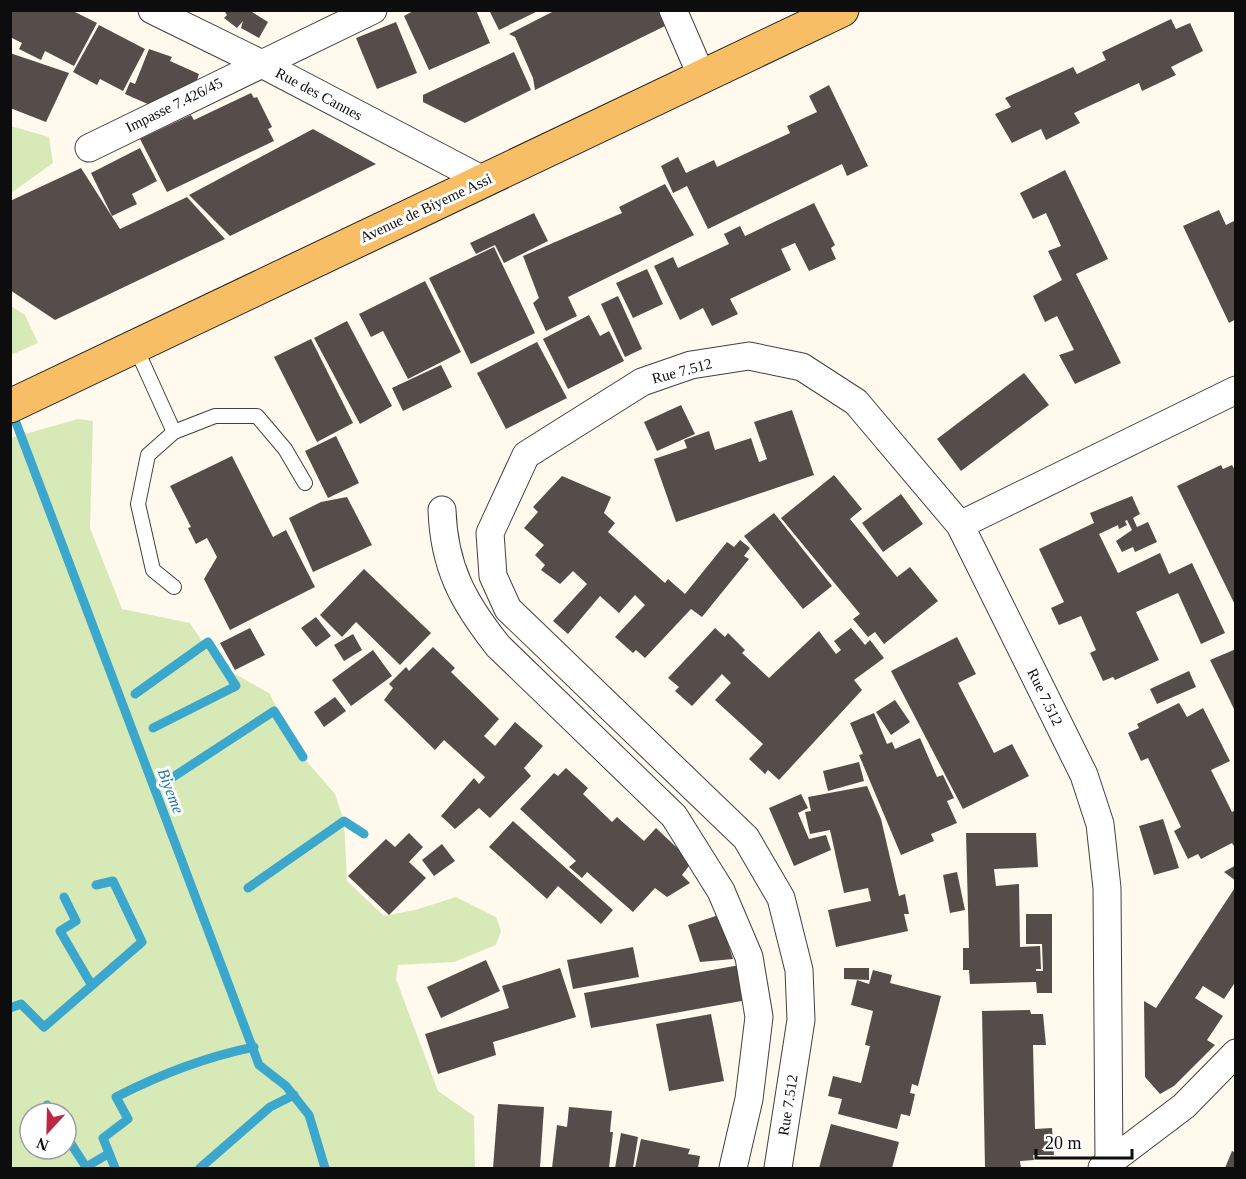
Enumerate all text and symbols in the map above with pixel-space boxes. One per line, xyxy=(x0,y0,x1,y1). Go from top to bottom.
street label: Rue des Cannes xyxy=(273,64,365,124)
street label: Impasse 7.426/45 xyxy=(123,75,225,135)
street label: Avenue de Biyeme Assi xyxy=(358,170,494,246)
street label: Rue 7.512 xyxy=(650,355,714,387)
street label: Rue 7.512 xyxy=(1024,666,1066,728)
water label: Biyeme xyxy=(154,766,187,816)
street label: Rue 7.512 xyxy=(775,1073,801,1137)
north arrow xyxy=(18,1101,78,1161)
scale bar xyxy=(1036,1122,1132,1160)
text: 20 m xyxy=(1045,1133,1082,1153)
text: N xyxy=(34,1134,51,1154)

